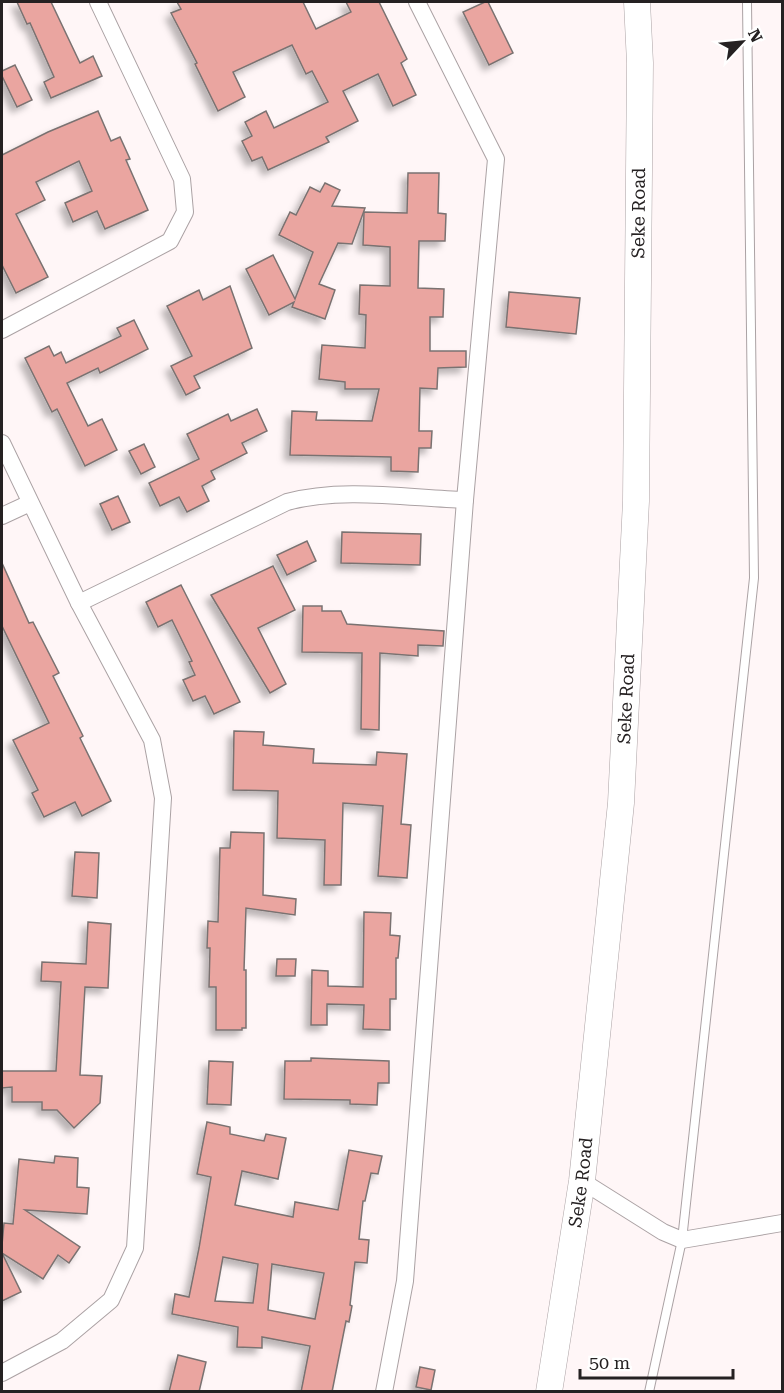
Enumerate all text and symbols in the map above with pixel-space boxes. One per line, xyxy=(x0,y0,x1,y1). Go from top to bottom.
north arrow xyxy=(712,12,772,72)
text: N xyxy=(744,26,766,45)
street label: Seke Road xyxy=(627,167,649,258)
street label: Seke Road xyxy=(613,652,638,745)
street label: Seke Road xyxy=(564,1136,596,1229)
scale bar xyxy=(580,1342,733,1380)
text: 50 m xyxy=(589,1352,630,1373)

